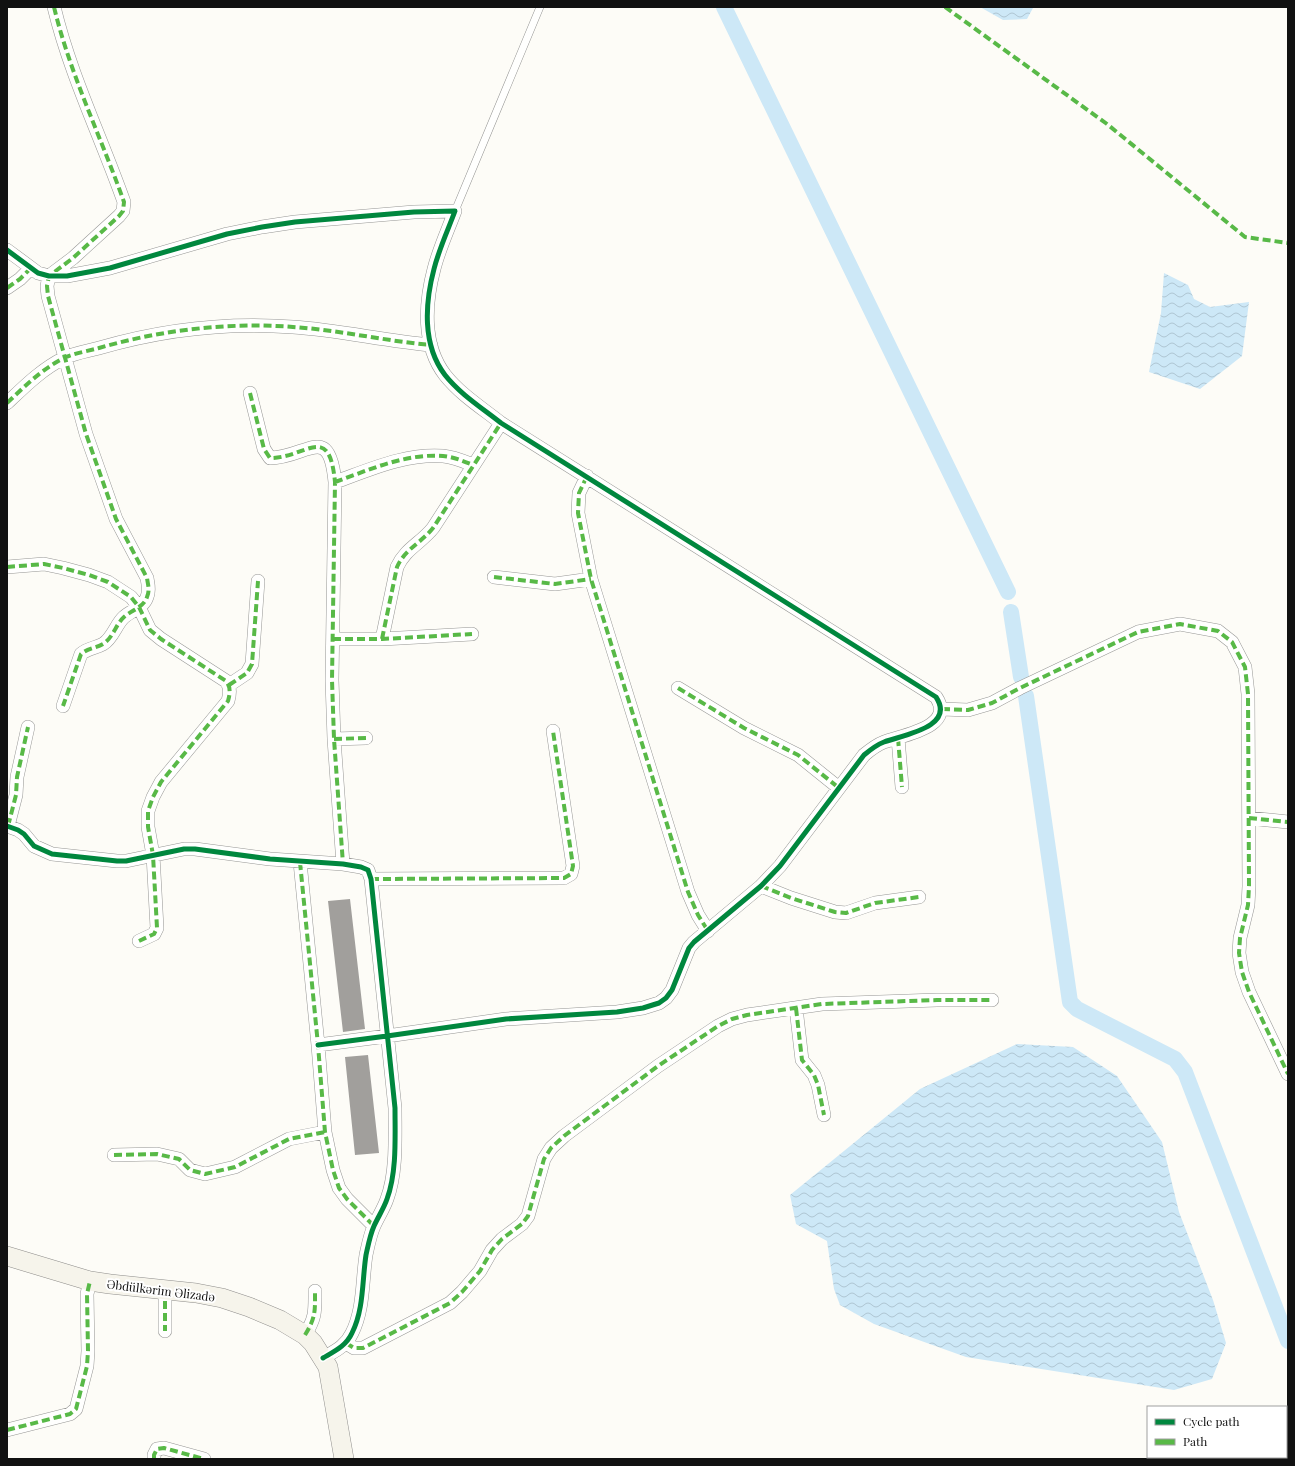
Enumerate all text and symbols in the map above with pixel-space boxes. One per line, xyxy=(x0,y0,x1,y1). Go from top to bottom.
street label: Əbdülkərim Əlizadə xyxy=(106,1275,216,1305)
legend xyxy=(1147,1406,1287,1458)
text: Cycle path xyxy=(1183,1413,1240,1429)
text: Path xyxy=(1183,1433,1207,1449)

